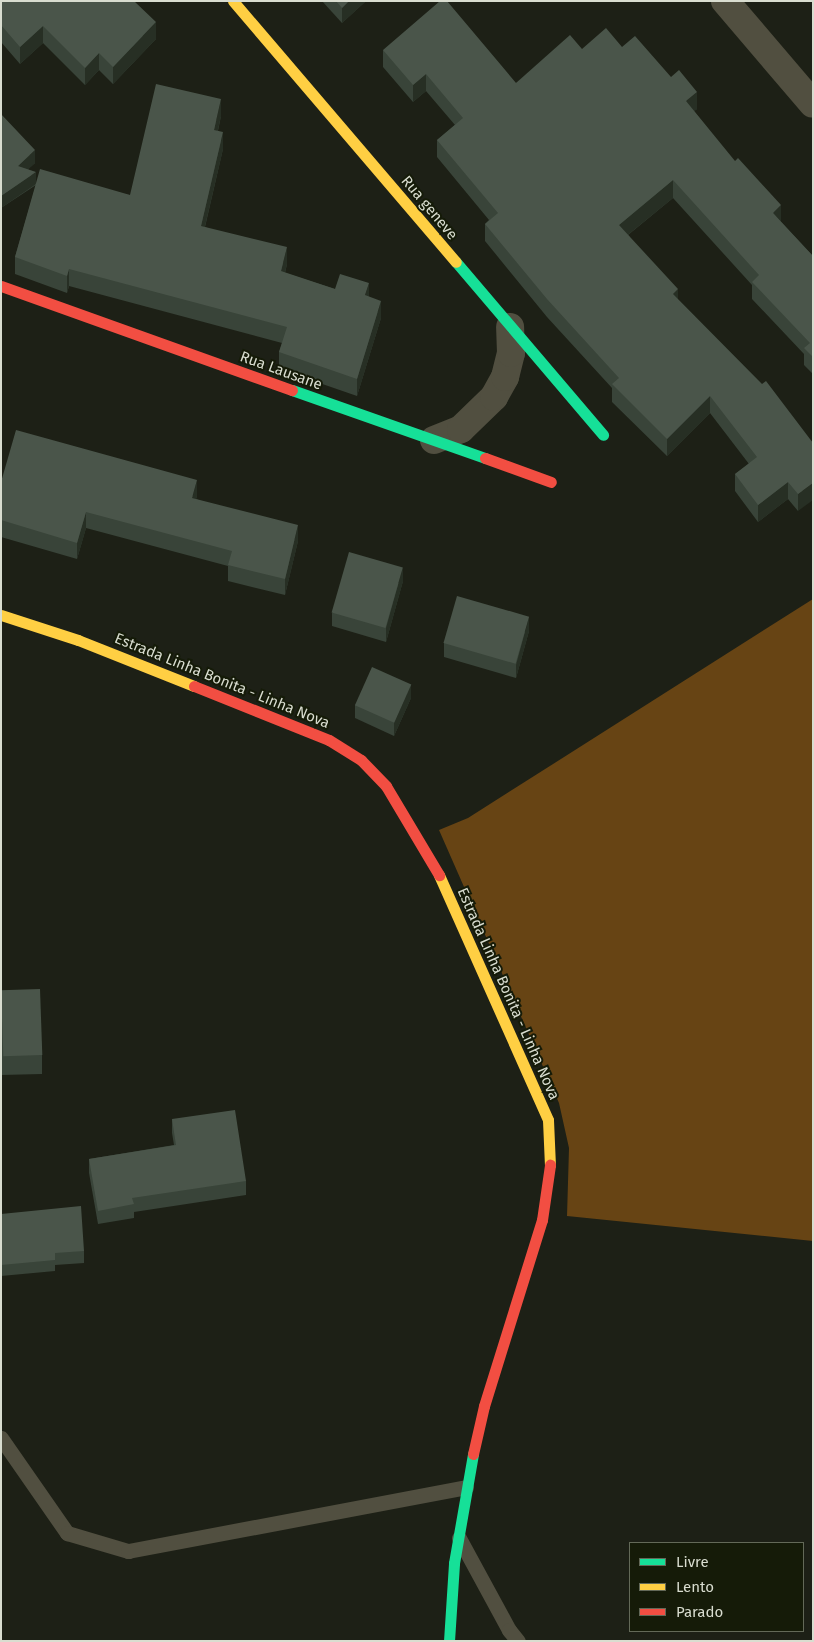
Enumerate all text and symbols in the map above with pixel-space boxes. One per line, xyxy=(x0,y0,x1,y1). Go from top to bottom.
street label: Rua geneve xyxy=(397,172,461,244)
street label: Rua Lausane xyxy=(237,348,325,394)
street label: Estrada Linha Bonita - Linha Nova xyxy=(112,630,332,732)
street label: Estrada Linha Bonita - Linha Nova xyxy=(453,885,563,1103)
legend xyxy=(629,1542,804,1632)
text: Livre xyxy=(676,1553,709,1571)
text: Lento xyxy=(676,1578,714,1596)
text: Parado xyxy=(676,1603,723,1621)

